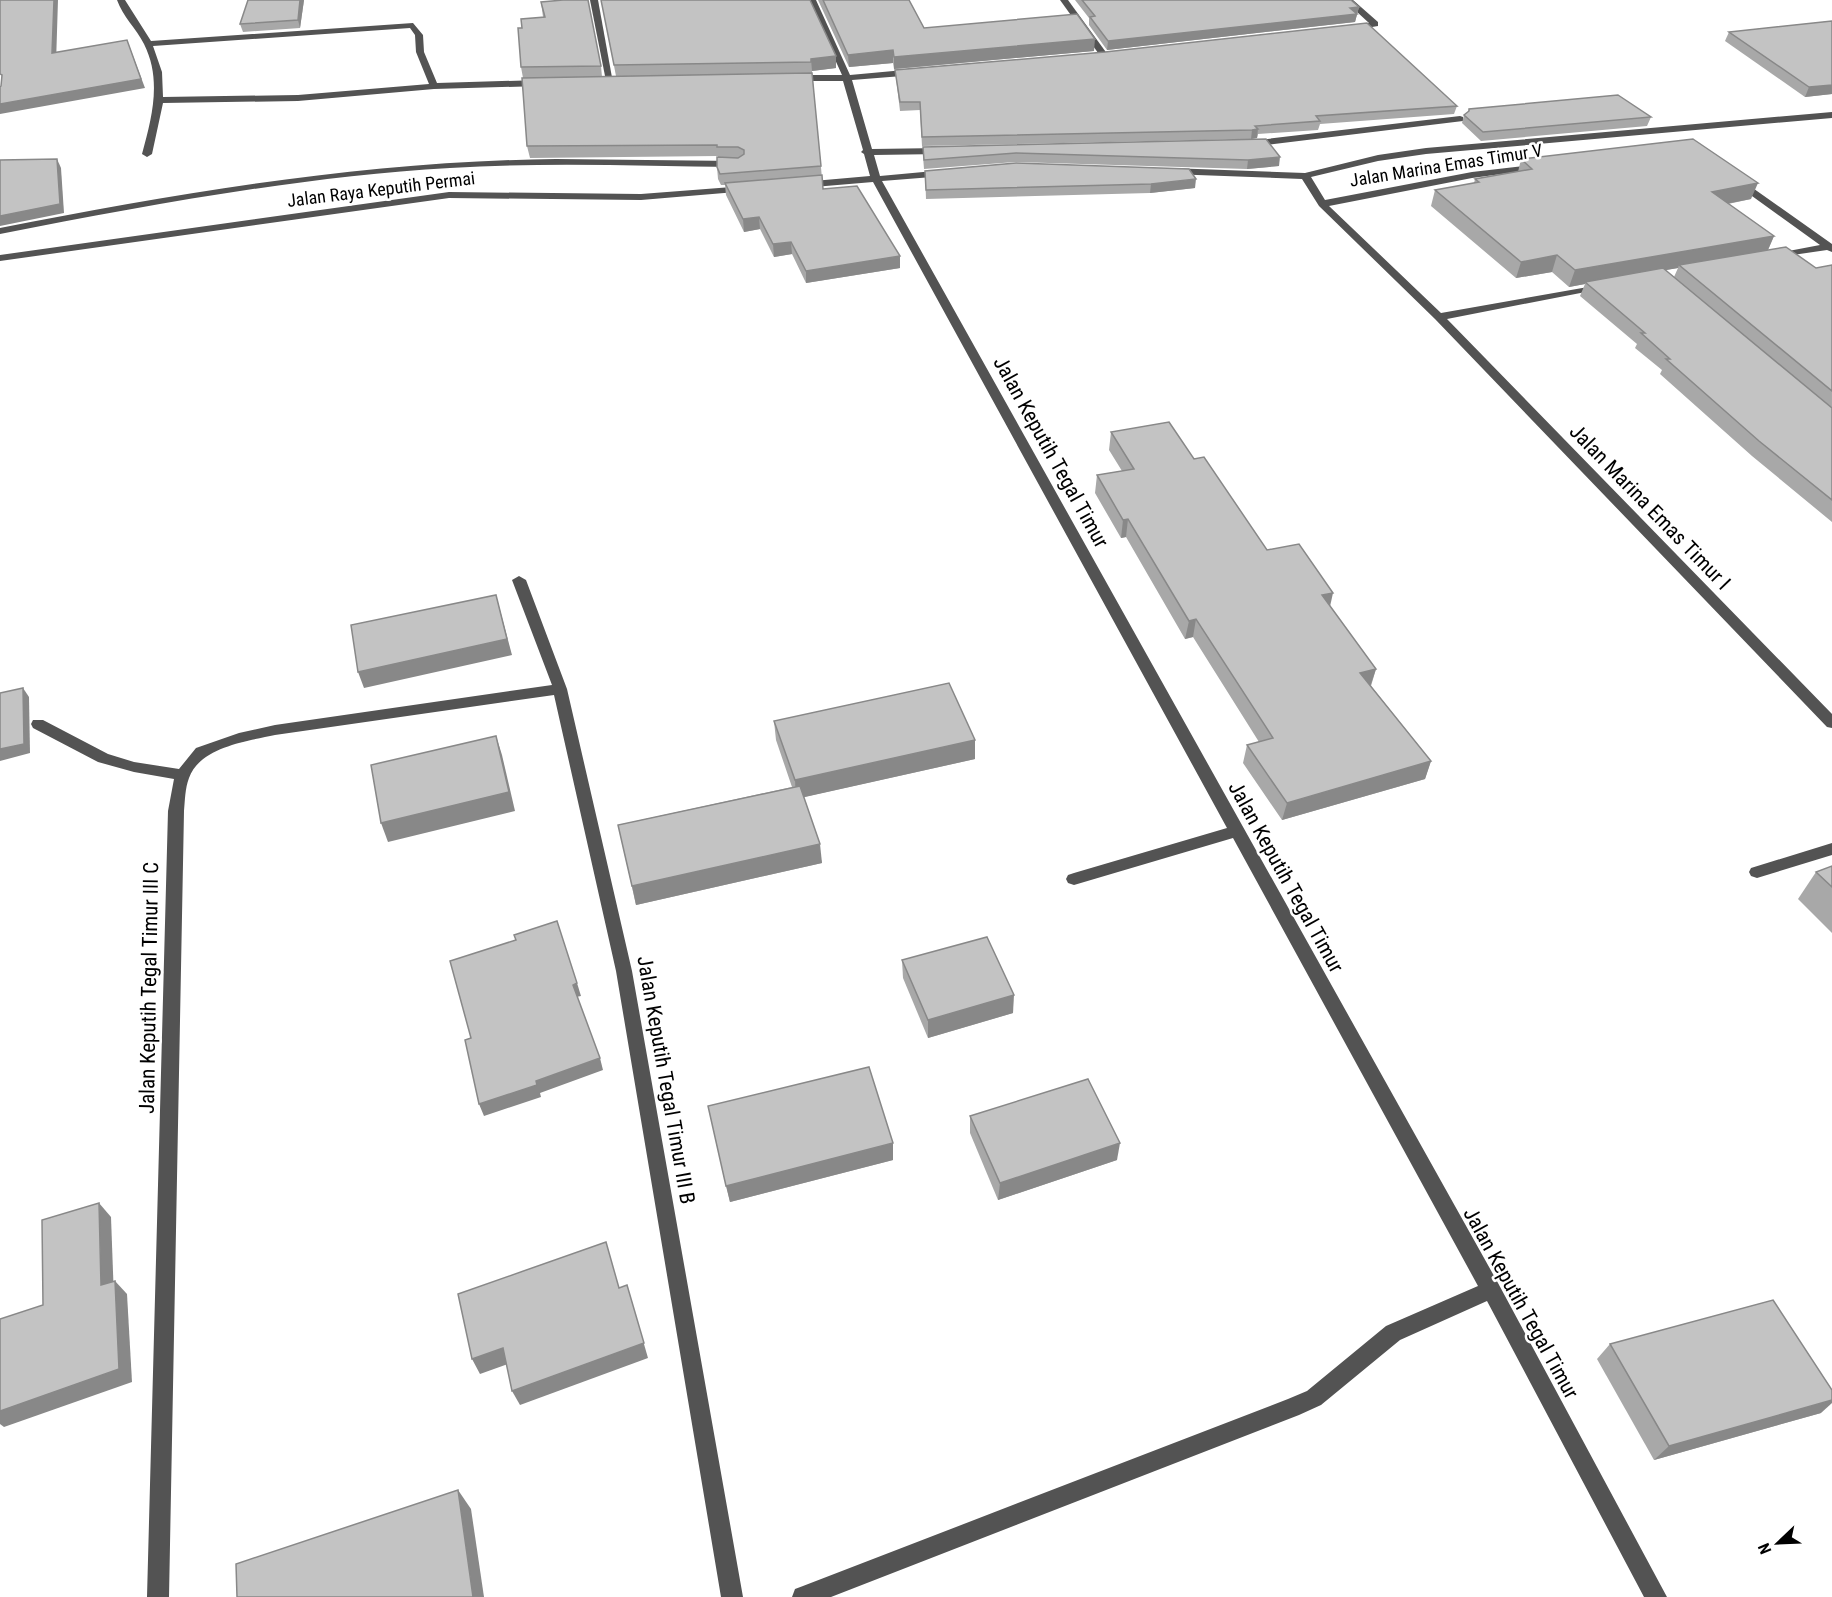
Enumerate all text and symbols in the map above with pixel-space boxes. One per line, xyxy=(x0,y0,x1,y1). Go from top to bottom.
street label: Jalan Marina Emas Timur V xyxy=(1348,139,1544,191)
street label: Jalan Raya Keputih Permai xyxy=(286,167,476,211)
street label: Jalan Keputih Tegal Timur xyxy=(988,352,1114,552)
street label: Jalan Marina Emas Timur I xyxy=(1565,419,1735,595)
street label: Jalan Keputih Tegal Timur xyxy=(1223,777,1349,977)
street label: Jalan Keputih Tegal Timur III C xyxy=(135,862,163,1114)
street label: Jalan Keputih Tegal Timur III B xyxy=(632,954,700,1206)
street label: Jalan Keputih Tegal Timur xyxy=(1458,1203,1584,1403)
north arrow xyxy=(1748,1513,1808,1573)
text: N xyxy=(1754,1540,1775,1557)

